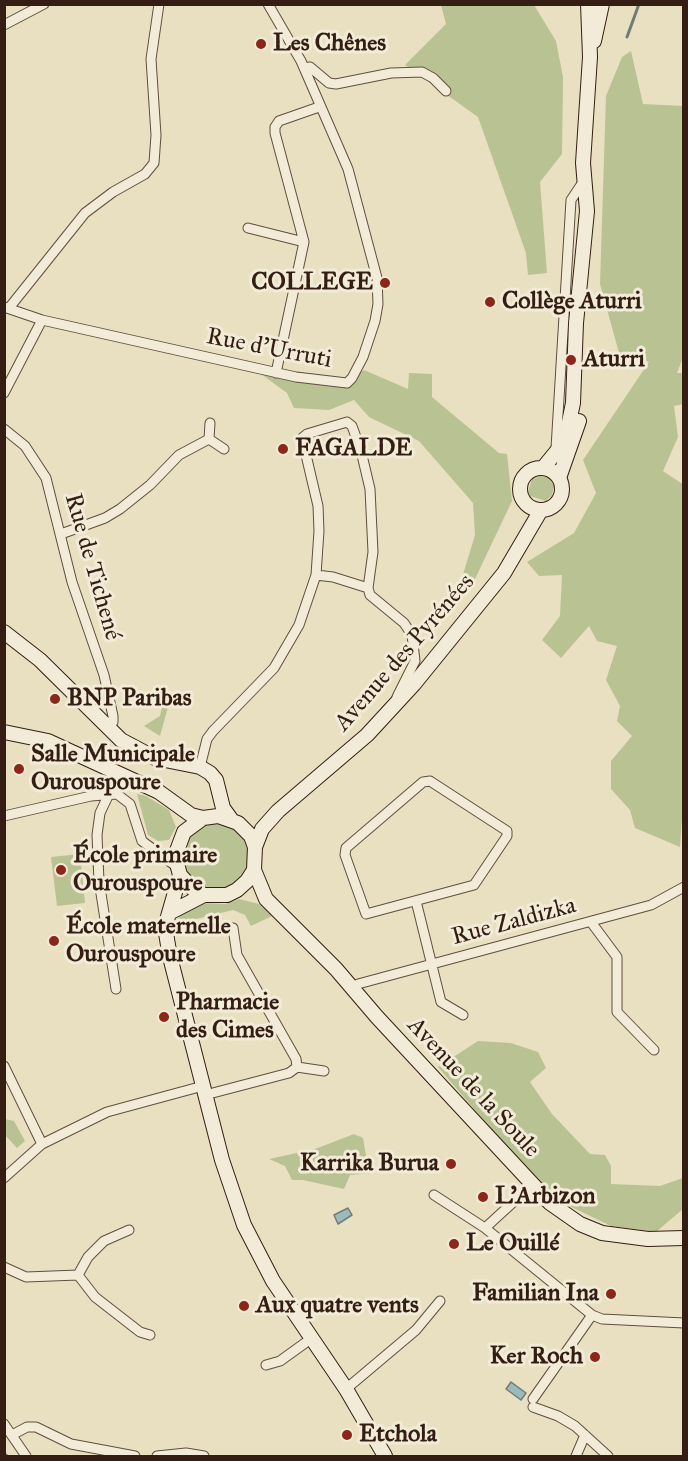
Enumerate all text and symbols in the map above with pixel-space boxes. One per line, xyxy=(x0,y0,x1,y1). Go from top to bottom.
place label: Les Chênes xyxy=(273,30,386,58)
marker: Les Chênes xyxy=(254,37,268,51)
place label: COLLEGE xyxy=(251,269,373,297)
marker: COLLEGE xyxy=(378,276,392,290)
place label: Collège Aturri xyxy=(502,288,642,316)
marker: Collège Aturri xyxy=(483,295,497,309)
street label: Rue d'Urruti xyxy=(204,323,334,375)
place label: Aturri xyxy=(583,346,645,374)
marker: Aturri xyxy=(564,353,578,367)
place label: FAGALDE xyxy=(295,435,412,463)
marker: FAGALDE xyxy=(276,442,290,456)
street label: Rue de Tichené xyxy=(57,490,127,644)
street label: Avenue des Pyrénées xyxy=(329,569,481,737)
place label: BNP Paribas xyxy=(67,685,191,713)
marker: BNP Paribas xyxy=(48,692,62,706)
place label: Salle Municipale Ourouspoure xyxy=(31,741,195,797)
marker: Salle Municipale Ourouspoure xyxy=(12,762,26,776)
place label: École primaire Ourouspoure xyxy=(73,842,217,898)
marker: École primaire Ourouspoure xyxy=(54,863,68,877)
street label: Rue Zaldizka xyxy=(449,892,579,952)
place label: École maternelle Ourouspoure xyxy=(66,913,231,969)
marker: École maternelle Ourouspoure xyxy=(47,934,61,948)
place label: Pharmacie des Cimes xyxy=(176,989,279,1045)
marker: Pharmacie des Cimes xyxy=(157,1010,171,1024)
street label: Avenue de la Soule xyxy=(401,1012,545,1164)
place label: Karrika Burua xyxy=(300,1150,439,1178)
marker: Karrika Burua xyxy=(444,1157,458,1171)
place label: L'Arbizon xyxy=(495,1183,595,1211)
marker: L'Arbizon xyxy=(476,1190,490,1204)
place label: Le Ouillé xyxy=(466,1230,559,1258)
marker: Le Ouillé xyxy=(447,1237,461,1251)
place label: Familian Ina xyxy=(472,1280,599,1308)
marker: Familian Ina xyxy=(604,1287,618,1301)
place label: Aux quatre vents xyxy=(256,1292,419,1320)
marker: Aux quatre vents xyxy=(237,1299,251,1313)
place label: Ker Roch xyxy=(490,1343,583,1371)
marker: Ker Roch xyxy=(588,1350,602,1364)
place label: Etchola xyxy=(359,1421,437,1449)
marker: Etchola xyxy=(340,1428,354,1442)

